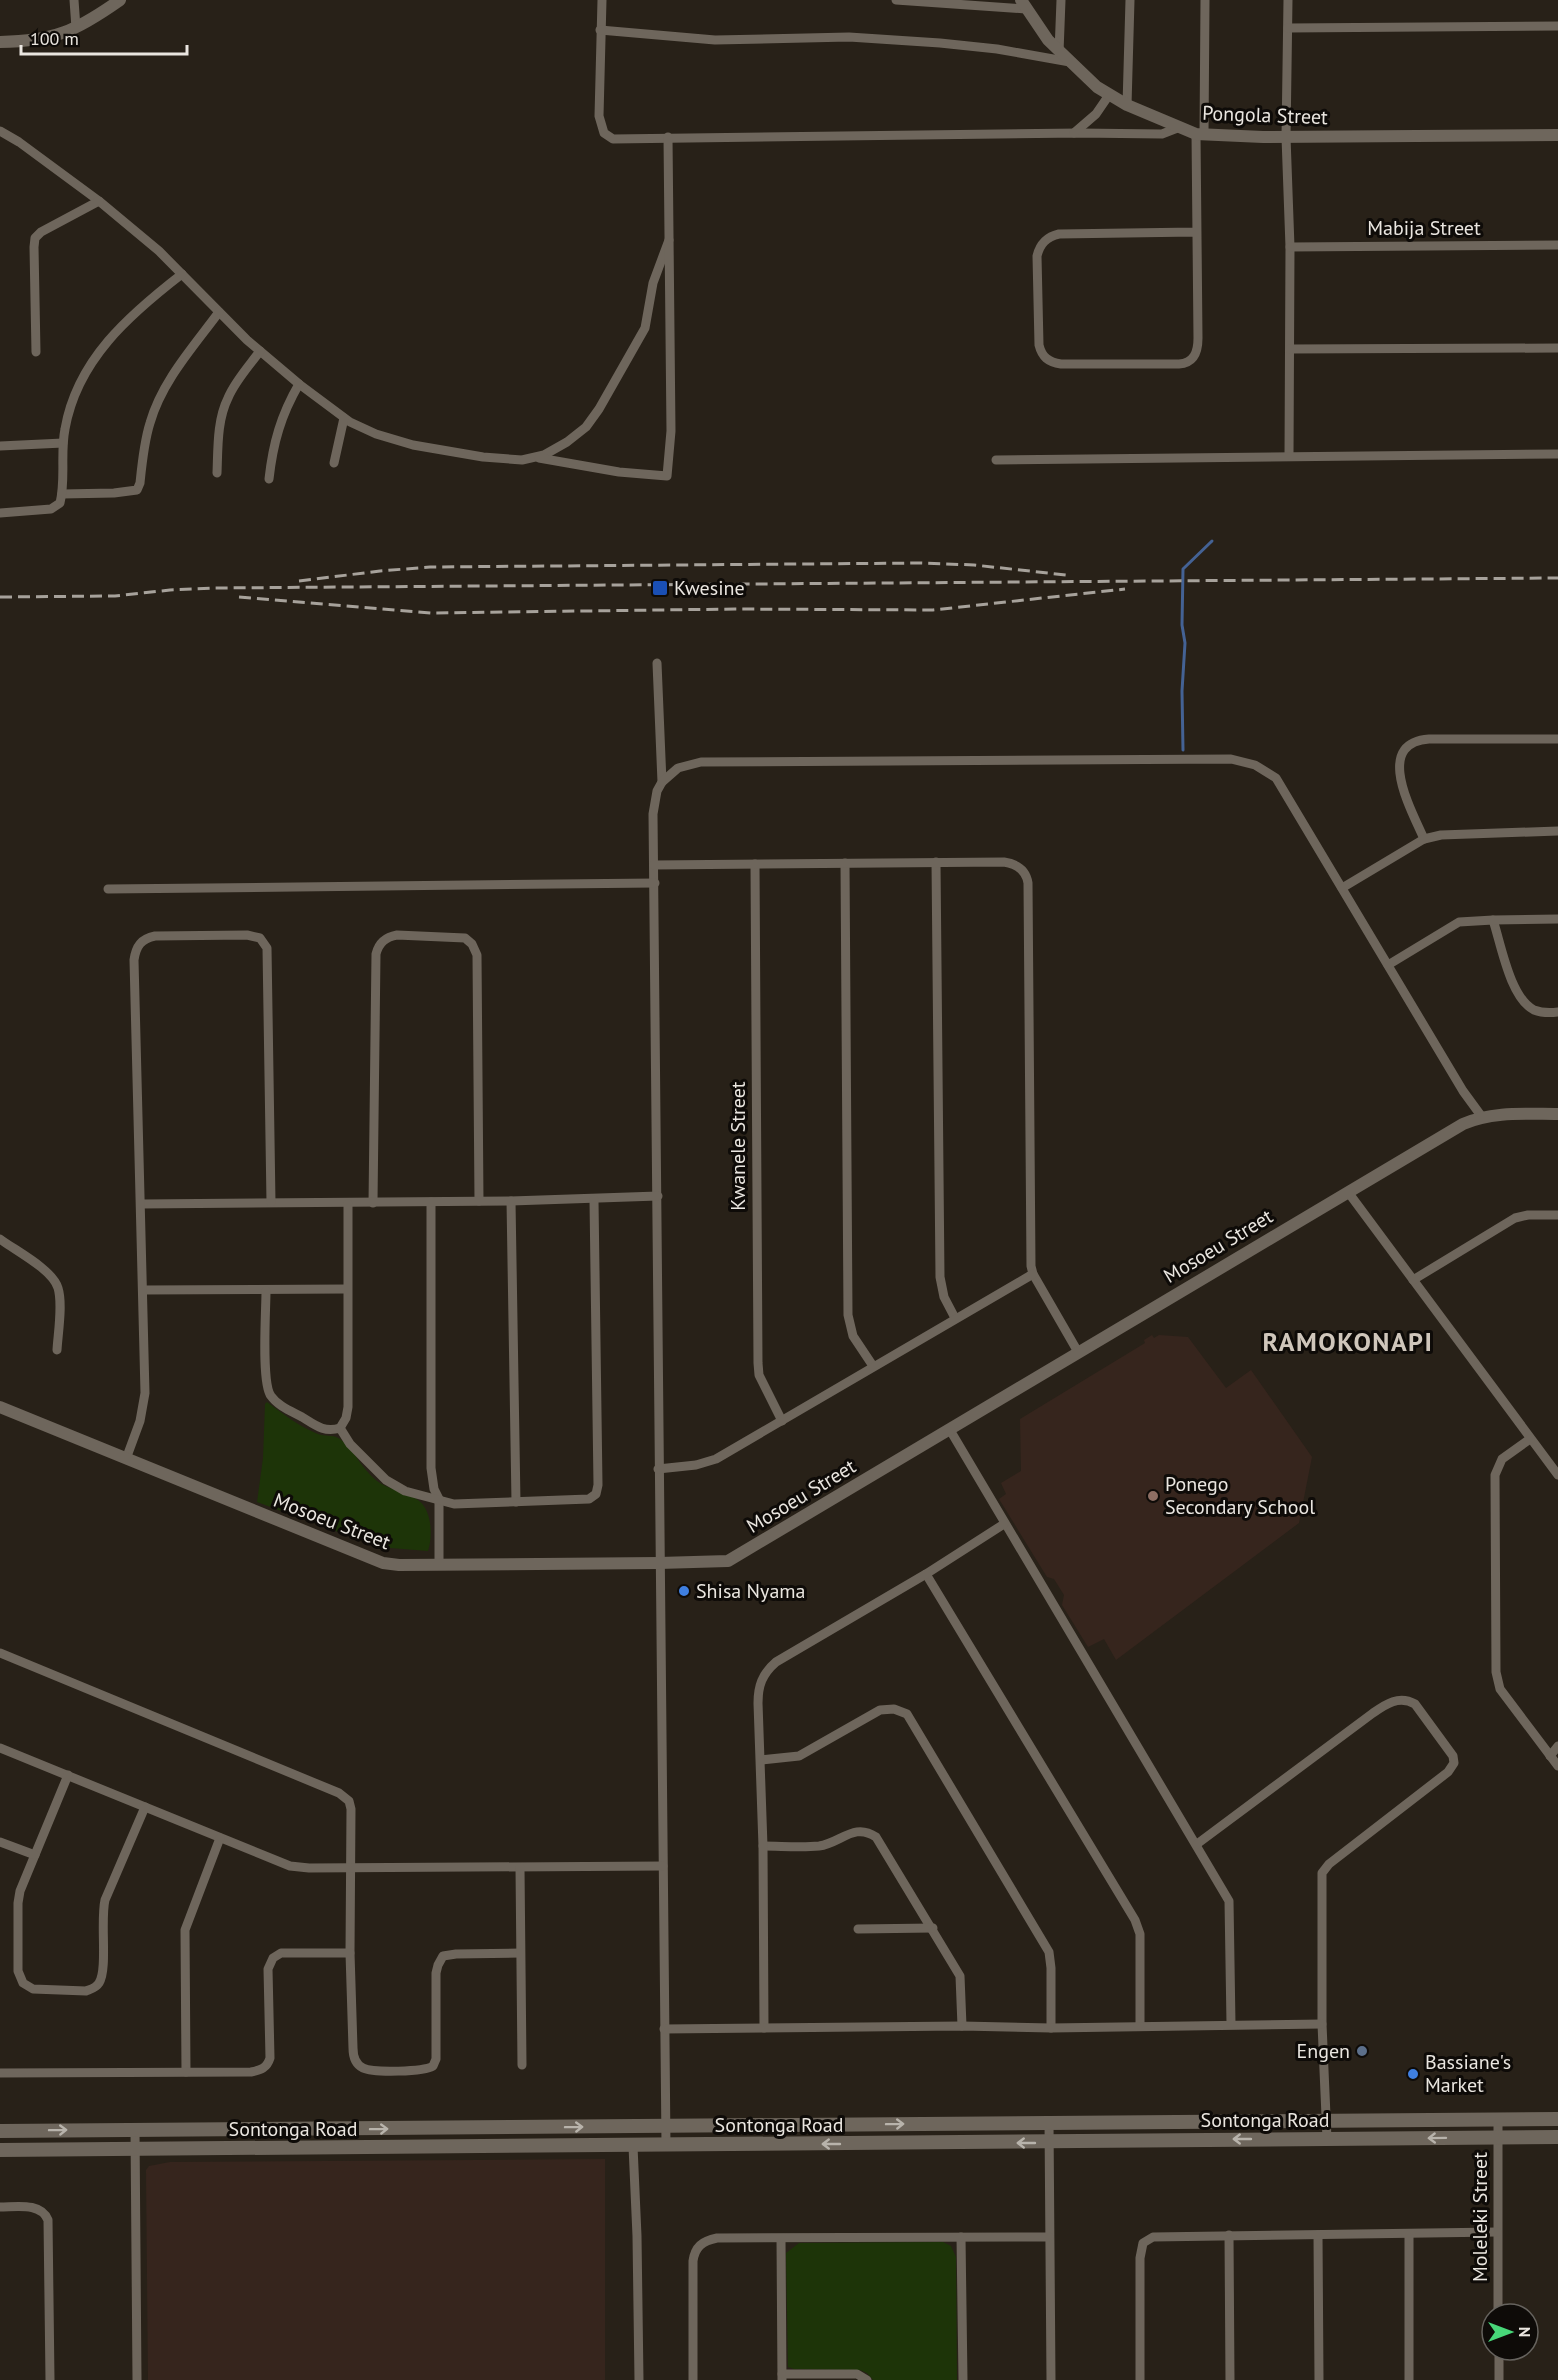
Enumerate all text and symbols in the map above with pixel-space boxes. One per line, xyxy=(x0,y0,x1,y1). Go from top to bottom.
scale bar xyxy=(21,18,188,56)
text: 100 m xyxy=(30,27,79,50)
street label: Pongola Street xyxy=(1202,100,1329,130)
street label: Mabija Street xyxy=(1367,215,1481,241)
place label: Kwesine xyxy=(674,575,745,601)
marker: Kwesine xyxy=(651,579,669,597)
street label: Kwanele Street xyxy=(725,1081,751,1211)
street label: Mosoeu Street xyxy=(1159,1203,1278,1289)
district label: RAMOKONAPI xyxy=(1263,1325,1433,1358)
street label: Mosoeu Street xyxy=(742,1453,861,1539)
place label: Ponego Secondary School xyxy=(1165,1471,1315,1520)
street label: Mosoeu Street xyxy=(270,1487,394,1555)
marker: Ponego Secondary School xyxy=(1146,1489,1160,1503)
place label: Shisa Nyama xyxy=(696,1578,805,1604)
marker: Shisa Nyama xyxy=(677,1584,691,1598)
place label: Engen xyxy=(1297,2038,1350,2064)
marker: Engen xyxy=(1355,2044,1369,2058)
place label: Bassiane's Market xyxy=(1425,2049,1511,2098)
marker: Bassiane's Market xyxy=(1406,2067,1420,2081)
street label: Sontonga Road xyxy=(1201,2107,1329,2133)
street label: Sontonga Road xyxy=(715,2112,843,2138)
street label: Sontonga Road xyxy=(229,2116,357,2142)
one-way arrow xyxy=(885,2118,905,2130)
one-way arrow xyxy=(564,2121,584,2133)
one-way arrow xyxy=(369,2123,389,2135)
one-way arrow xyxy=(48,2125,68,2136)
one-way arrow xyxy=(1427,2132,1447,2144)
one-way arrow xyxy=(1232,2134,1252,2145)
one-way arrow xyxy=(1016,2137,1036,2148)
one-way arrow xyxy=(821,2138,841,2150)
street label: Moleleki Street xyxy=(1467,2152,1493,2282)
north arrow xyxy=(1480,2302,1540,2362)
text: N xyxy=(1515,2327,1535,2337)

